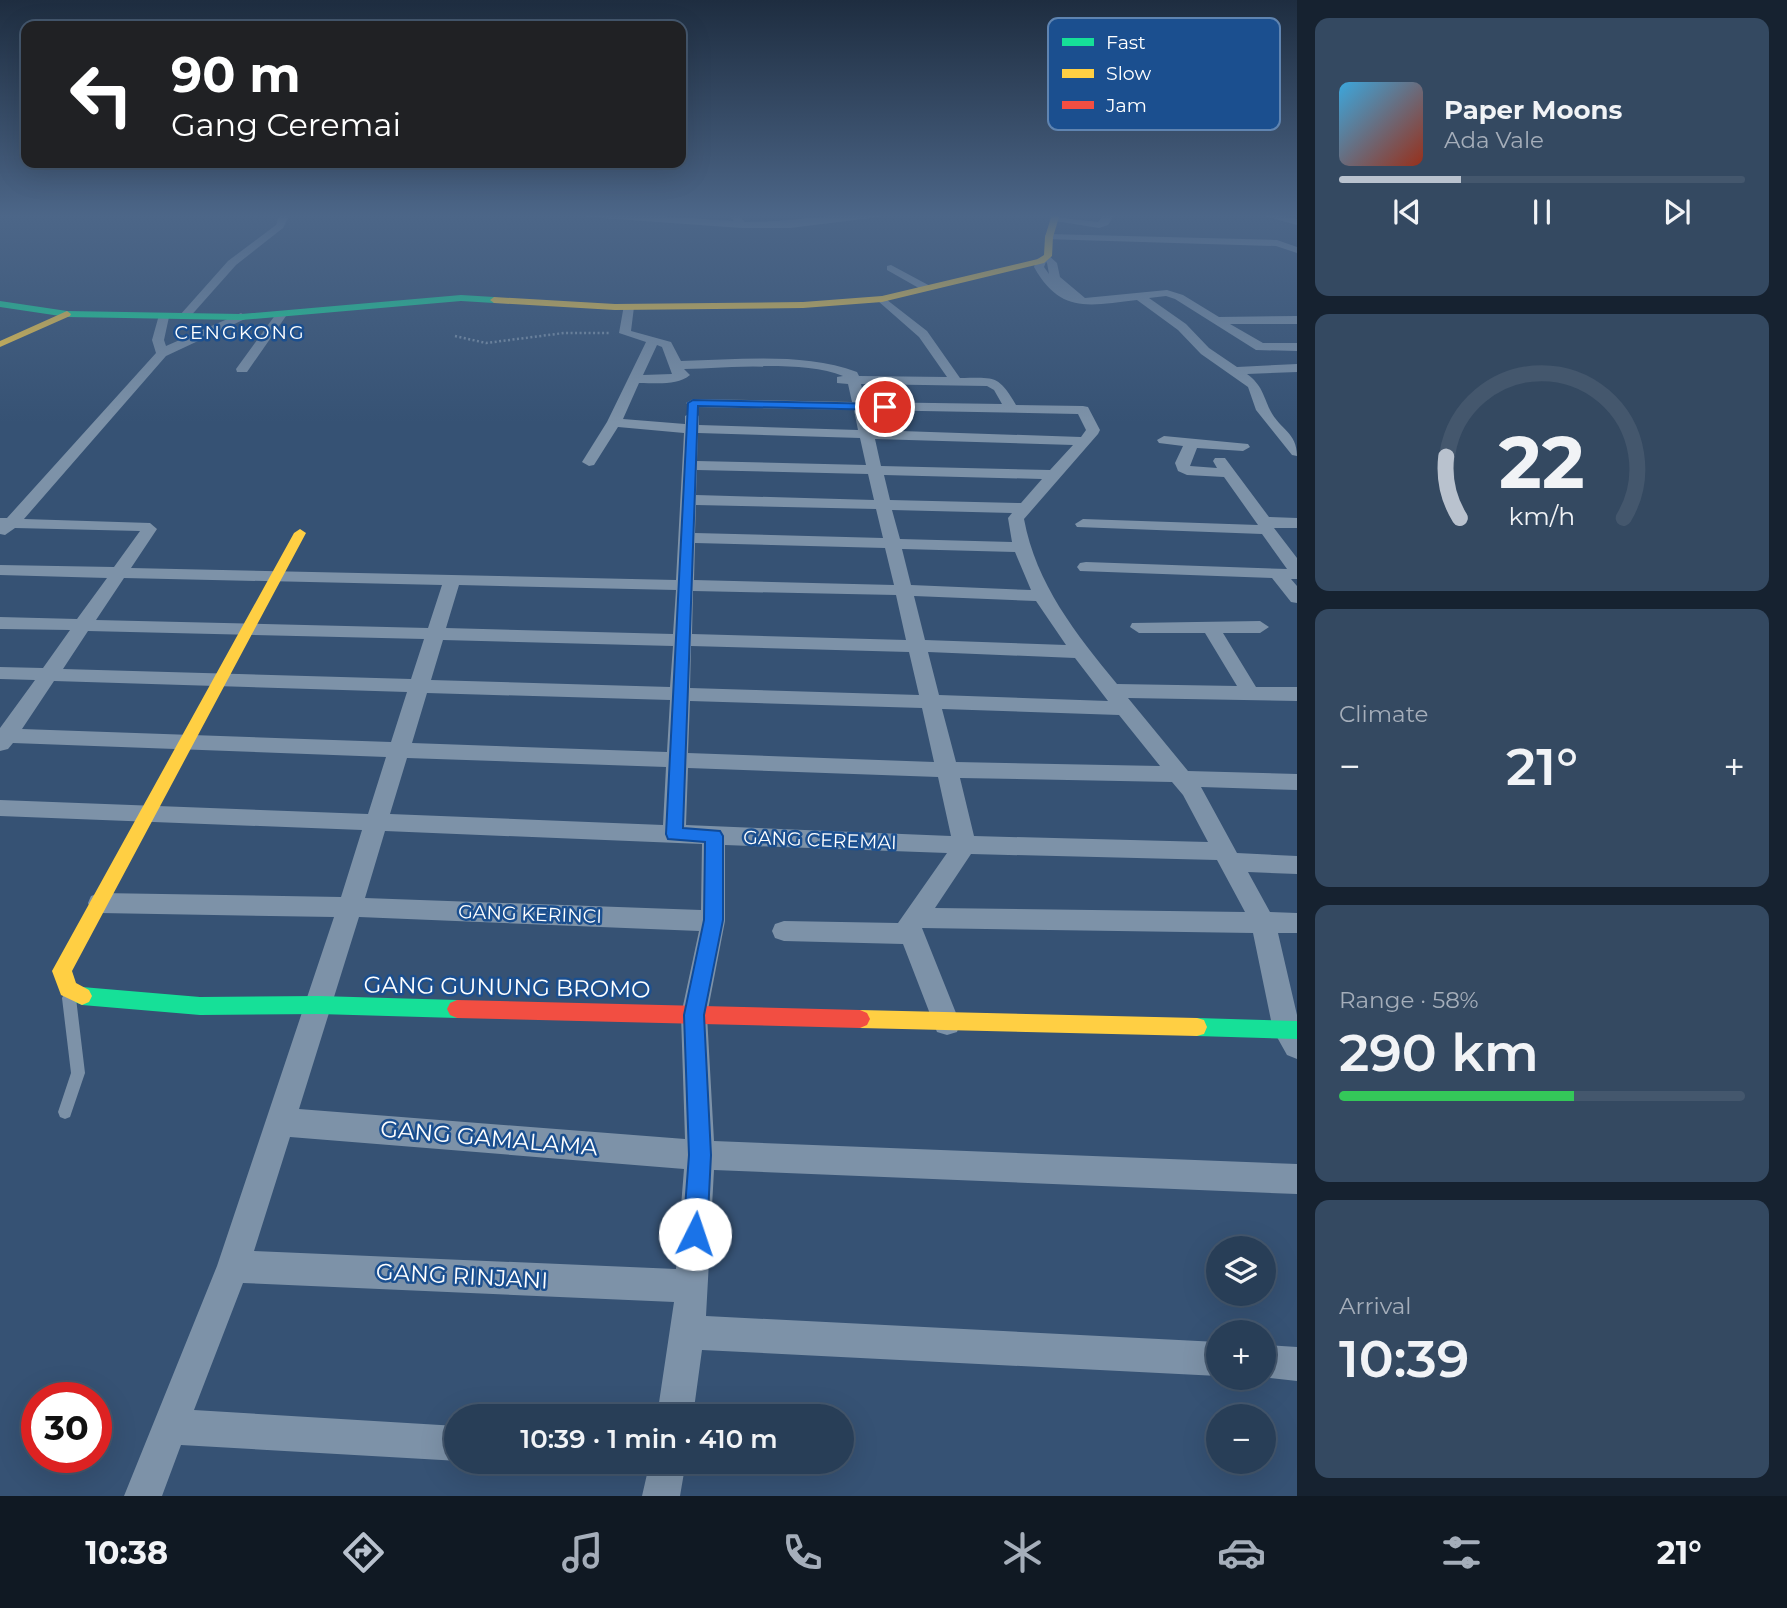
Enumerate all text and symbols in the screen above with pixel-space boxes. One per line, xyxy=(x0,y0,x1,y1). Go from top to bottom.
legend xyxy=(1048,18,1280,130)
text: Fast xyxy=(1106,31,1146,54)
text: 90 m xyxy=(171,45,301,104)
icon: left xyxy=(56,49,147,140)
text: Slow xyxy=(1106,62,1151,85)
text: Jam xyxy=(1105,94,1147,117)
text: Paper Moons xyxy=(1444,94,1622,126)
text: Gang Ceremai xyxy=(171,105,401,144)
text: Ada Vale xyxy=(1444,126,1544,154)
icon: previous xyxy=(1388,193,1426,231)
icon: pause xyxy=(1523,193,1561,231)
icon: next xyxy=(1658,193,1696,231)
district label: CENGKONG xyxy=(174,321,306,344)
pin xyxy=(855,377,915,437)
icon: arrive xyxy=(866,388,904,426)
text: 22 xyxy=(1499,419,1585,507)
text: km/h xyxy=(1509,501,1575,531)
text: Climate xyxy=(1339,700,1428,728)
text: 21° xyxy=(1506,735,1578,798)
text: − xyxy=(1339,743,1361,790)
text: + xyxy=(1723,743,1745,790)
street label: GANG CEREMAI xyxy=(743,826,897,854)
street label: GANG KERINCI xyxy=(458,900,602,928)
street label: GANG GUNUNG BROMO xyxy=(363,971,651,1003)
text: Range · 58% xyxy=(1339,986,1479,1014)
text: 290 km xyxy=(1339,1021,1539,1084)
street label: GANG GAMALAMA xyxy=(379,1115,599,1161)
position arrow xyxy=(658,1197,732,1271)
map controls xyxy=(1206,1236,1276,1474)
button: layers xyxy=(1206,1236,1276,1306)
street label: GANG RINJANI xyxy=(375,1258,549,1294)
text: Arrival xyxy=(1339,1292,1412,1320)
button: + xyxy=(1206,1320,1276,1390)
text: 10:39 xyxy=(1339,1327,1469,1390)
speed limit sign: 30 xyxy=(21,1382,112,1473)
button: − xyxy=(1206,1404,1276,1474)
text: 10:39 · 1 min · 410 m xyxy=(520,1423,778,1455)
icon: directions xyxy=(339,1528,388,1577)
icon: music xyxy=(558,1528,607,1577)
icon: phone xyxy=(778,1528,827,1577)
icon: climate xyxy=(998,1528,1047,1577)
icon: car xyxy=(1217,1528,1266,1577)
icon: filters xyxy=(1437,1528,1486,1577)
text: 10:38 xyxy=(85,1533,168,1572)
text: 21° xyxy=(1657,1533,1702,1572)

